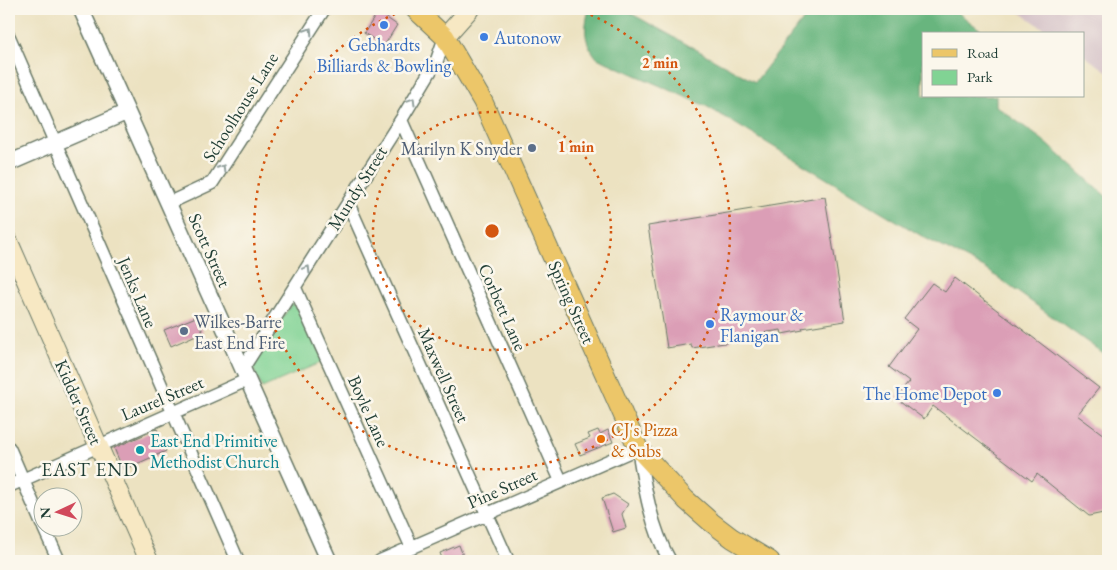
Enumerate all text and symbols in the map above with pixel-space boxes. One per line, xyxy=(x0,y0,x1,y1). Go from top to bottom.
marker: Gebhardts Billiards & Bowling xyxy=(378,19,390,31)
place label: Autonow xyxy=(493,26,562,49)
one-way arrow xyxy=(303,27,312,36)
marker: Autonow xyxy=(478,31,490,43)
legend xyxy=(922,32,1084,98)
place label: Gebhardts Billiards & Bowling xyxy=(317,33,451,77)
text: Road xyxy=(967,43,999,62)
street label: Schoolhouse Lane xyxy=(197,48,283,166)
text: 2 min xyxy=(642,53,679,72)
text: Park xyxy=(967,67,994,86)
one-way arrow xyxy=(406,98,416,107)
place label: Marilyn K Snyder xyxy=(401,137,522,160)
text: 1 min xyxy=(558,137,595,156)
street label: Mundy Street xyxy=(322,141,392,235)
marker: Marilyn K Snyder xyxy=(526,142,538,154)
one-way arrow xyxy=(216,164,225,173)
street label: Scott Street xyxy=(183,209,237,291)
centre of rings xyxy=(483,222,501,240)
street label: Jenks Lane xyxy=(112,251,163,331)
street label: Spring Street xyxy=(543,257,601,347)
street label: Corbett Lane xyxy=(474,260,532,354)
one-way arrow xyxy=(301,265,311,274)
place label: Raymour & Flanigan xyxy=(720,303,804,347)
place label: Wilkes-Barre East End Fire xyxy=(194,310,285,354)
marker: Raymour & Flanigan xyxy=(704,318,716,330)
street label: Maxwell Street xyxy=(413,324,475,426)
marker: Wilkes-Barre East End Fire xyxy=(178,325,190,337)
street label: Kidder Street xyxy=(50,356,108,449)
street label: Laurel Street xyxy=(117,370,207,426)
street label: Boyle Lane xyxy=(343,372,395,450)
place label: The Home Depot xyxy=(862,382,987,405)
marker: The Home Depot xyxy=(991,387,1003,399)
place label: CJ's Pizza & Subs xyxy=(611,418,679,462)
place label: East End Primitive Methodist Church xyxy=(150,429,279,473)
marker: CJ's Pizza & Subs xyxy=(595,433,607,445)
marker: East End Primitive Methodist Church xyxy=(134,444,146,456)
district label: EAST END xyxy=(41,457,139,482)
street label: Pine Street xyxy=(464,462,541,514)
north arrow xyxy=(32,488,82,538)
text: N xyxy=(36,506,54,519)

